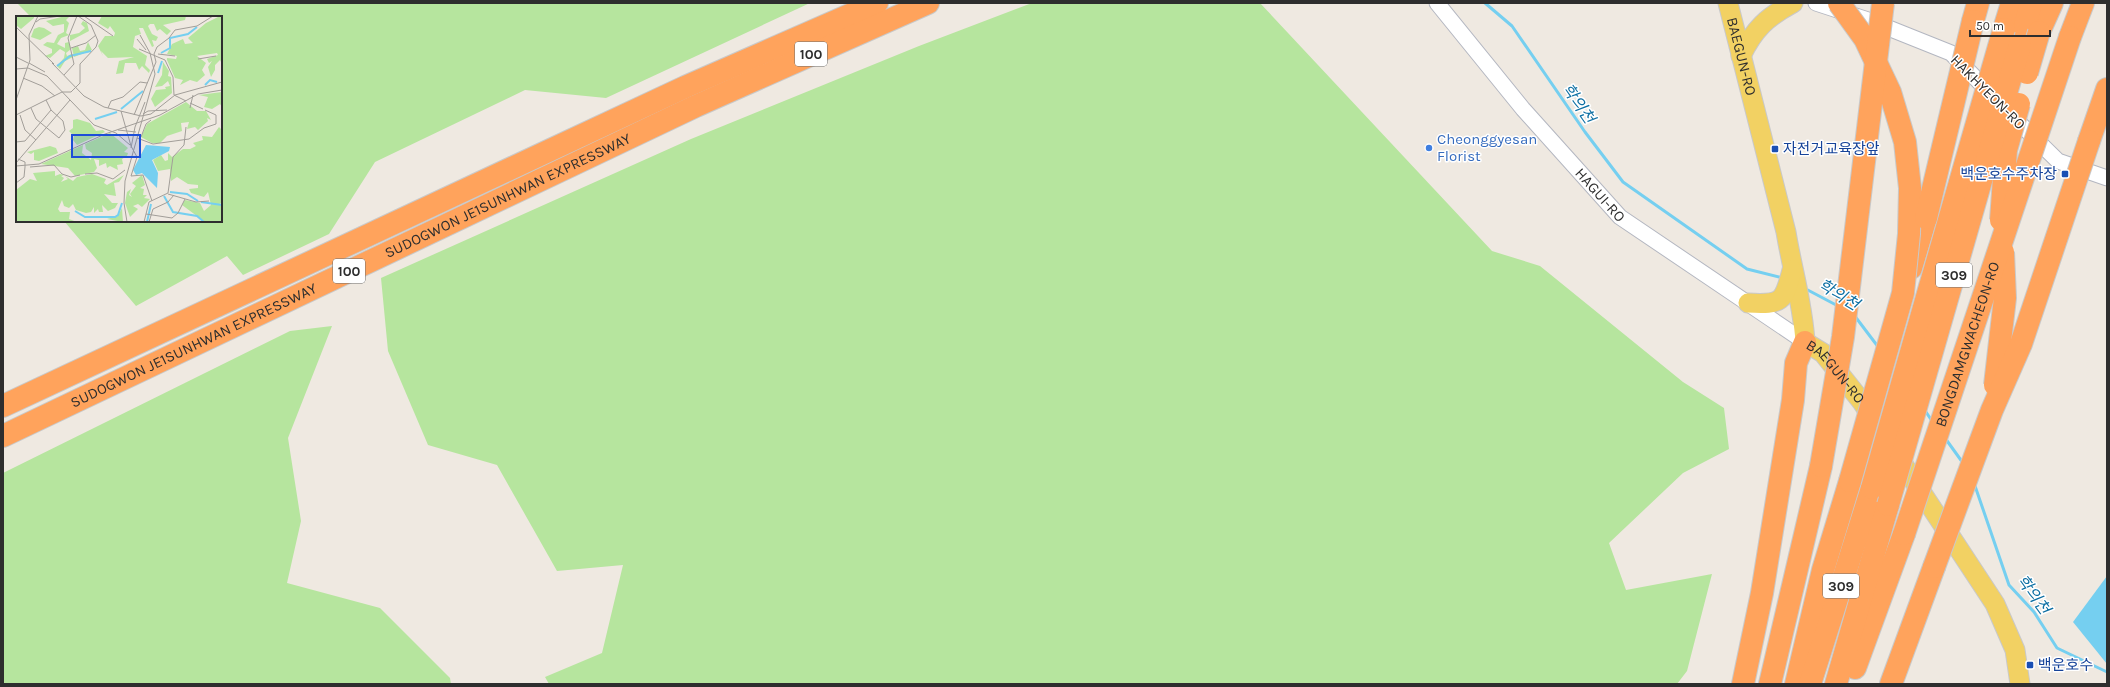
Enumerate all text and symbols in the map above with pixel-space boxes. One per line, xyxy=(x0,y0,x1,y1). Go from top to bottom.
scale bar xyxy=(1970,12,2050,38)
street label: BAEGUN-RO xyxy=(1723,15,1760,97)
inset map xyxy=(16,16,222,222)
text: 50 m xyxy=(1976,19,2004,33)
road number: 100 xyxy=(795,42,827,66)
street label: HAKHYEON-RO xyxy=(1947,51,2029,133)
water label: 학의천 xyxy=(1558,80,1600,129)
street label: SUDOGWON JE1SUNHWAN EXPRESSWAY xyxy=(382,129,634,262)
place label: Cheonggyesan Florist xyxy=(1437,130,1537,165)
place label: 자전거교육장앞 xyxy=(1783,140,1880,158)
marker: Cheonggyesan Florist xyxy=(1424,143,1434,153)
marker: 자전거교육장앞 xyxy=(1770,144,1780,154)
street label: HAGUI-RO xyxy=(1571,164,1629,226)
place label: 백운호수주차장 xyxy=(1960,165,2057,183)
marker: 백운호수주차장 xyxy=(2060,169,2070,179)
road number: 100 xyxy=(333,259,365,283)
street label: BONGDAMGWACHEON-RO xyxy=(1931,259,2003,429)
road number: 309 xyxy=(1936,263,1972,287)
water label: 학의천 xyxy=(1815,275,1865,315)
street label: SUDOGWON JE1SUNHWAN EXPRESSWAY xyxy=(67,279,320,412)
street label: BAEGUN-RO xyxy=(1803,336,1869,407)
water label: 학의천 xyxy=(2013,571,2056,620)
road number: 309 xyxy=(1823,574,1859,598)
place label: 백운호수 xyxy=(2038,656,2093,674)
marker: 백운호수 xyxy=(2025,660,2035,670)

